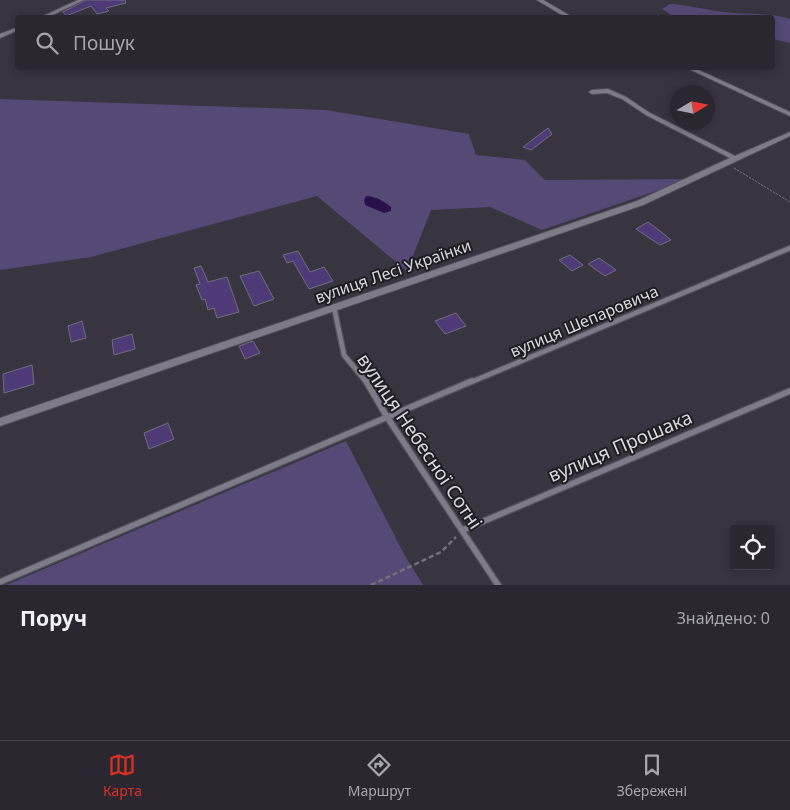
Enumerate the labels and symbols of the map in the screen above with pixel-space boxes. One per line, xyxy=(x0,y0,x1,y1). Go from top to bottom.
north arrow xyxy=(670,85,715,130)
street label: вулиця Лесі Українки xyxy=(312,234,474,308)
street label: вулиця Шепаровича xyxy=(506,280,662,362)
street label: вулиця Небесної Сотні xyxy=(351,348,489,534)
street label: вулиця Прошака xyxy=(544,404,696,488)

